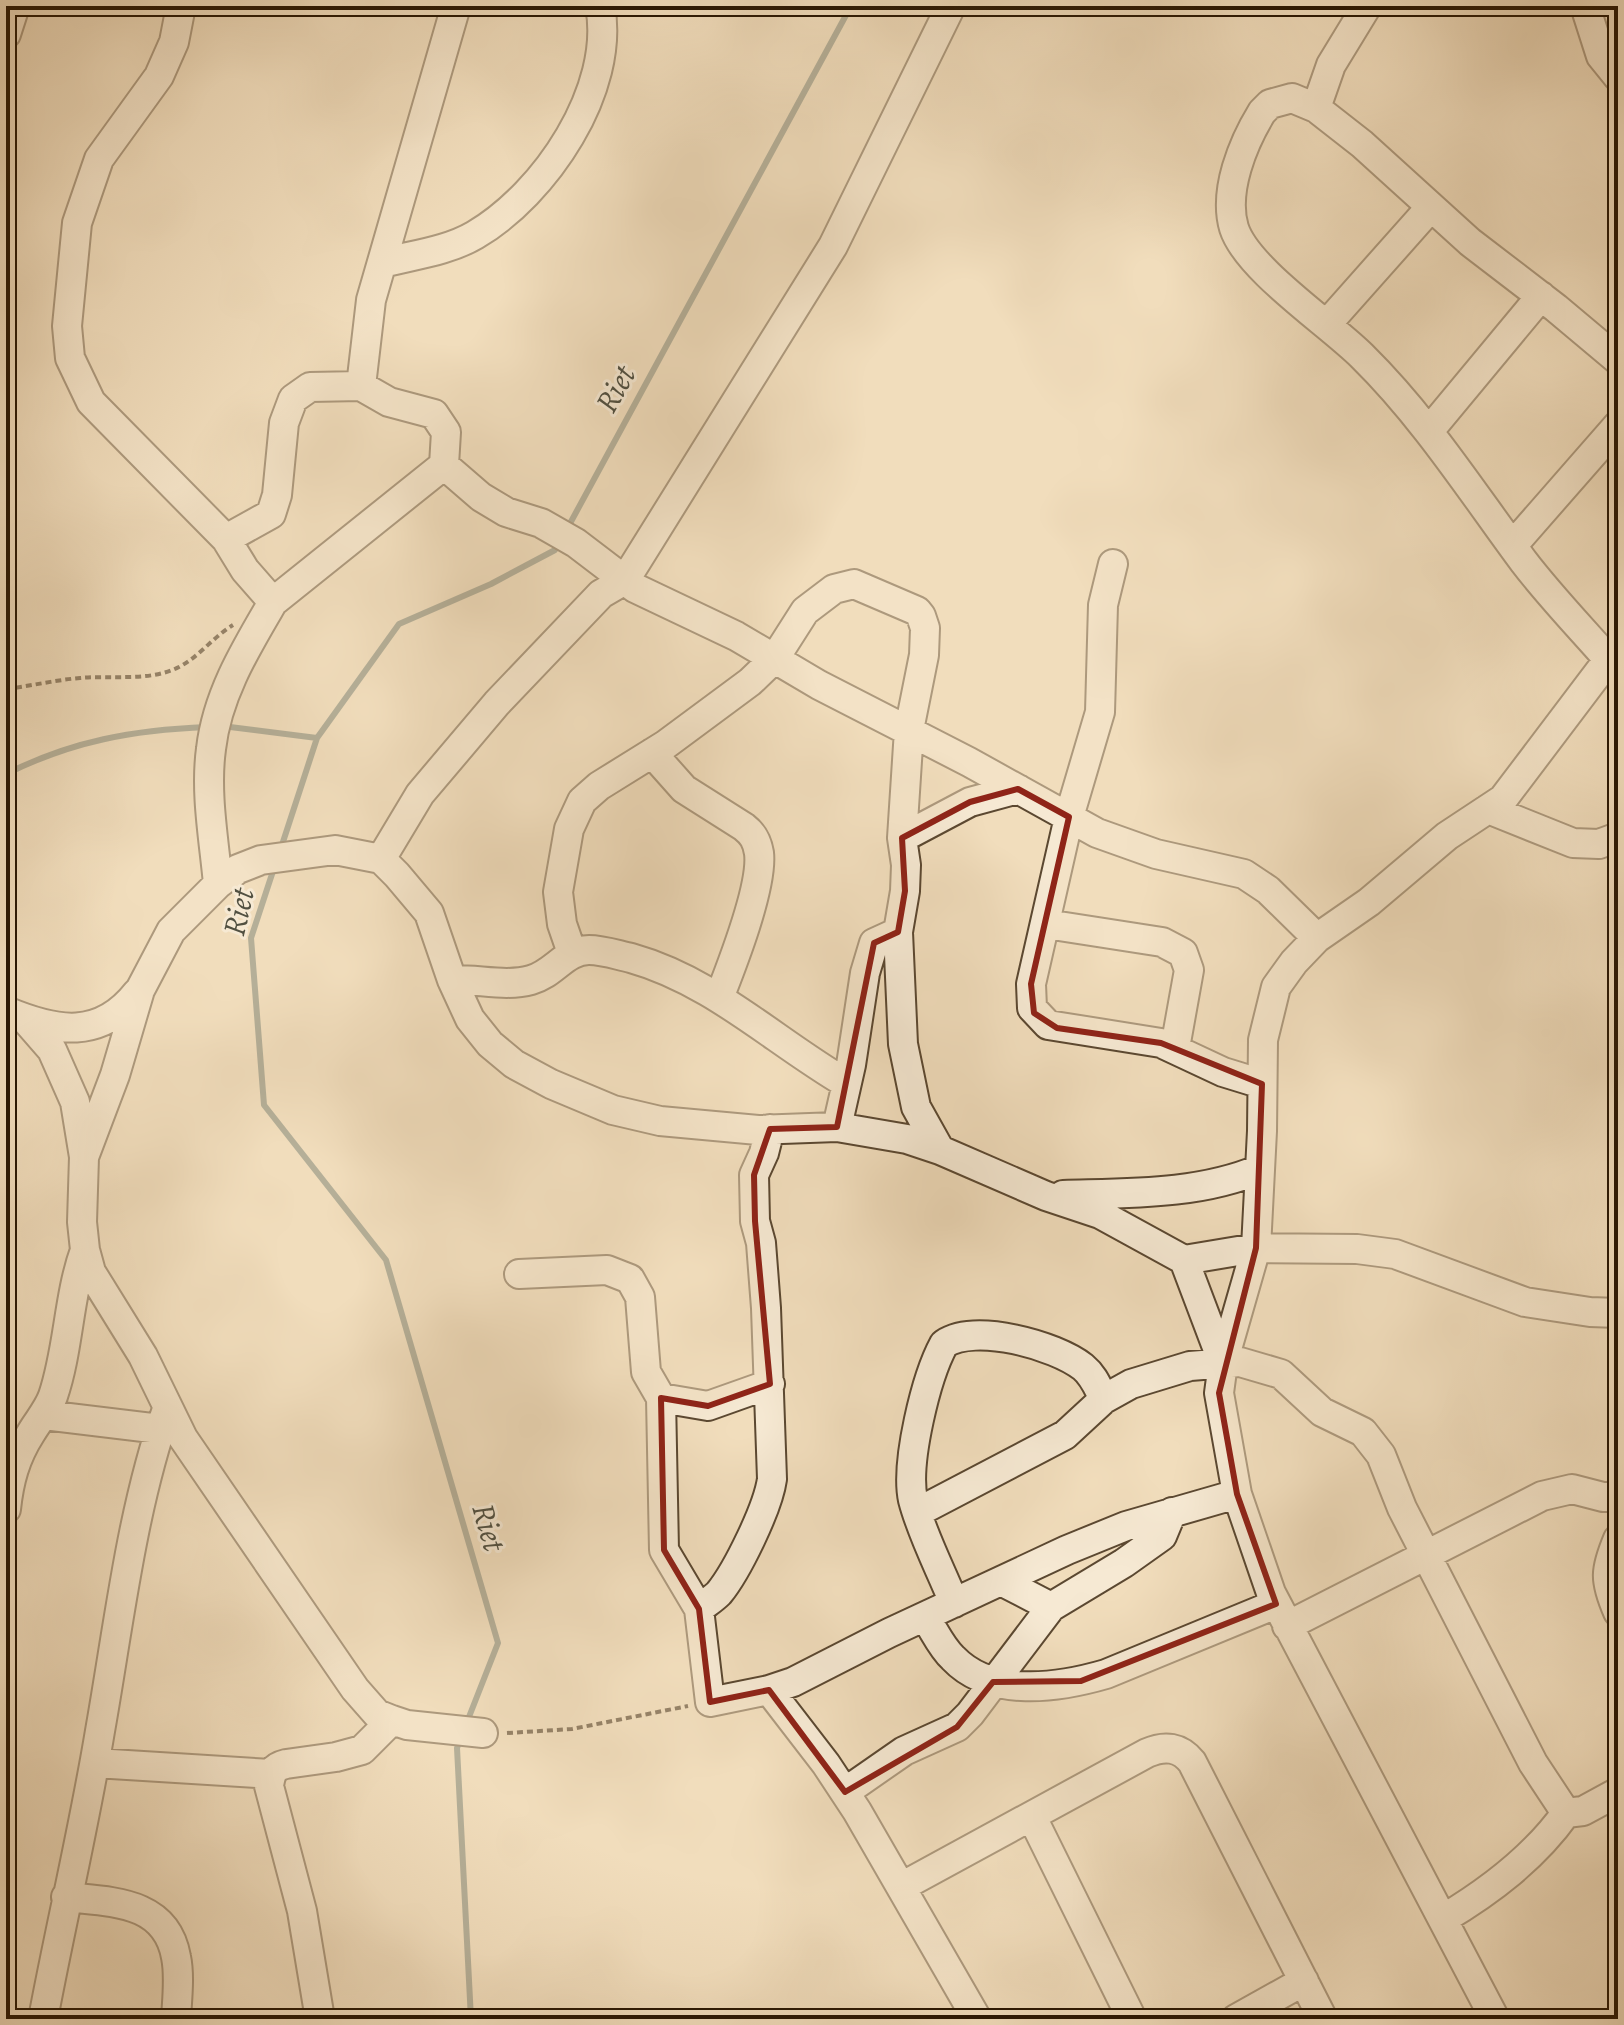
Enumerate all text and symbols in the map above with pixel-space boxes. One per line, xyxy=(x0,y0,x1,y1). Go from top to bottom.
water label: Riet xyxy=(584,356,647,420)
water label: Riet xyxy=(211,882,265,940)
water label: Riet xyxy=(461,1498,517,1558)

